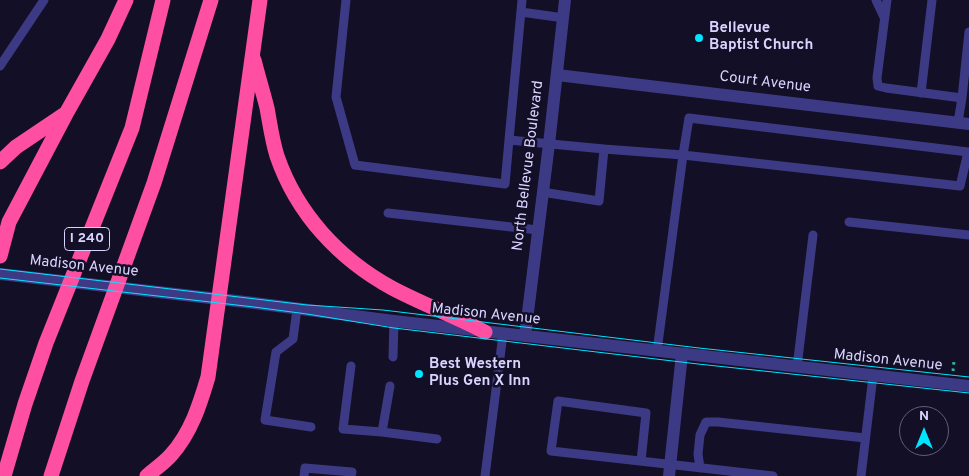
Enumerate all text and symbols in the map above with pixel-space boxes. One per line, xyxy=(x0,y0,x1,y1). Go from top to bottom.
place label: Bellevue Baptist Church xyxy=(709,20,813,55)
marker: Bellevue Baptist Church xyxy=(693,32,705,44)
street label: Court Avenue xyxy=(718,68,812,98)
street label: North Bellevue Boulevard xyxy=(510,80,548,252)
road number: I 240 xyxy=(64,228,110,250)
street label: Madison Avenue xyxy=(29,252,139,282)
street label: Madison Avenue xyxy=(431,300,541,330)
street label: Madison Avenue xyxy=(833,346,943,376)
place label: Best Western Plus Gen X Inn xyxy=(429,356,530,391)
marker: Best Western Plus Gen X Inn xyxy=(413,368,425,380)
north arrow xyxy=(899,406,949,456)
text: N xyxy=(919,408,929,425)

